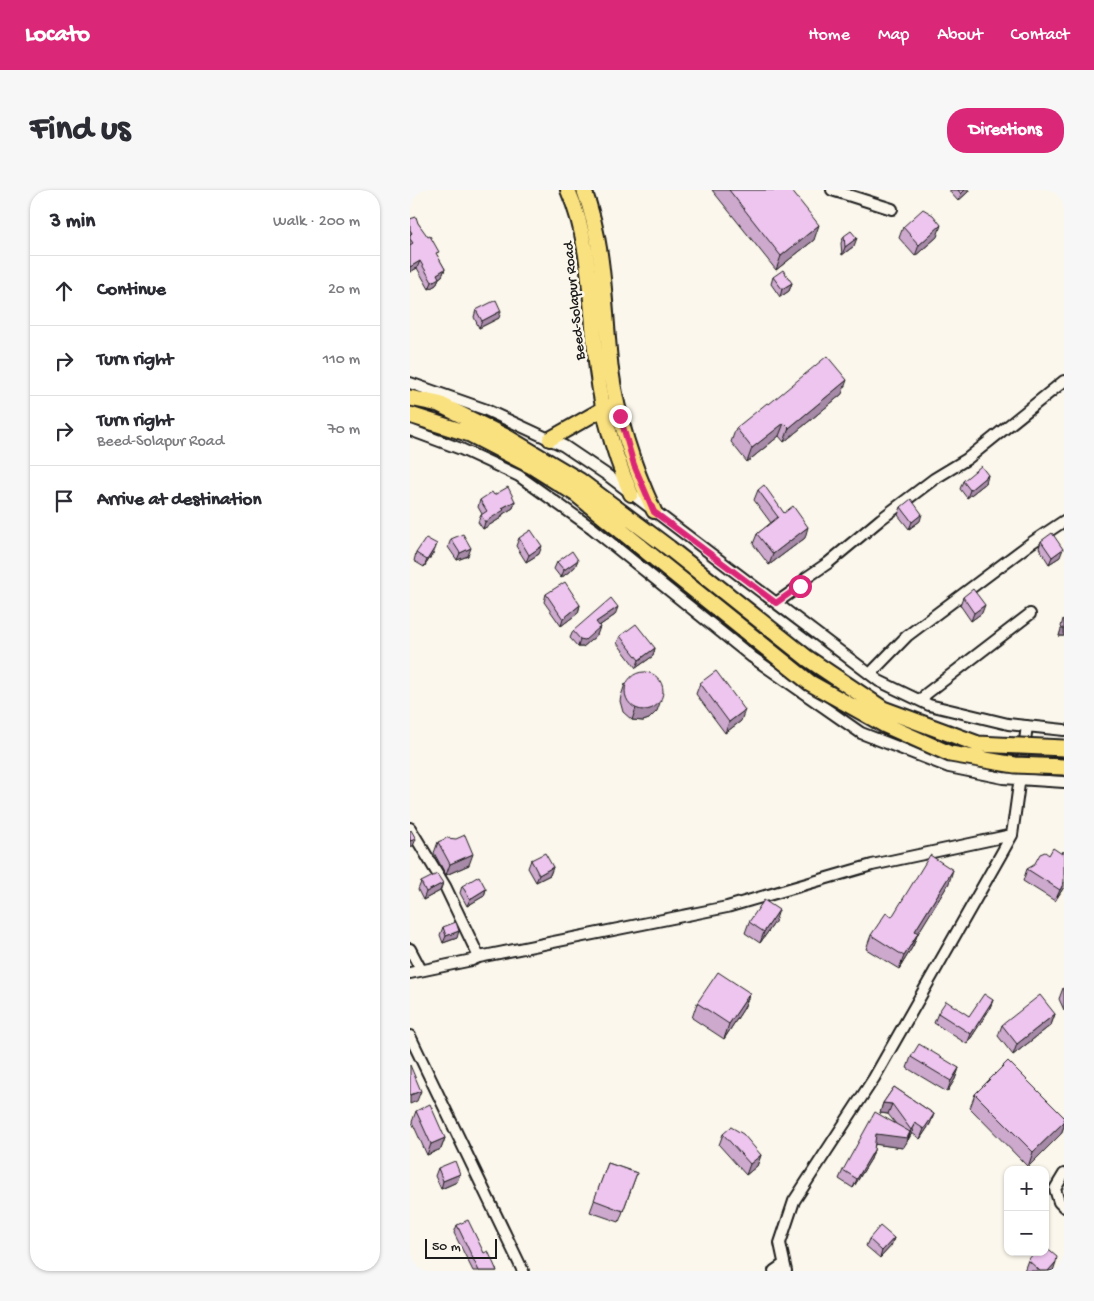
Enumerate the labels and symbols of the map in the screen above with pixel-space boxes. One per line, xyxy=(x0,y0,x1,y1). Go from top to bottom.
street label: Beed-Solapur Road xyxy=(560,239,590,362)
route end xyxy=(609,405,632,428)
route start xyxy=(789,575,812,598)
scale bar xyxy=(425,1236,498,1259)

